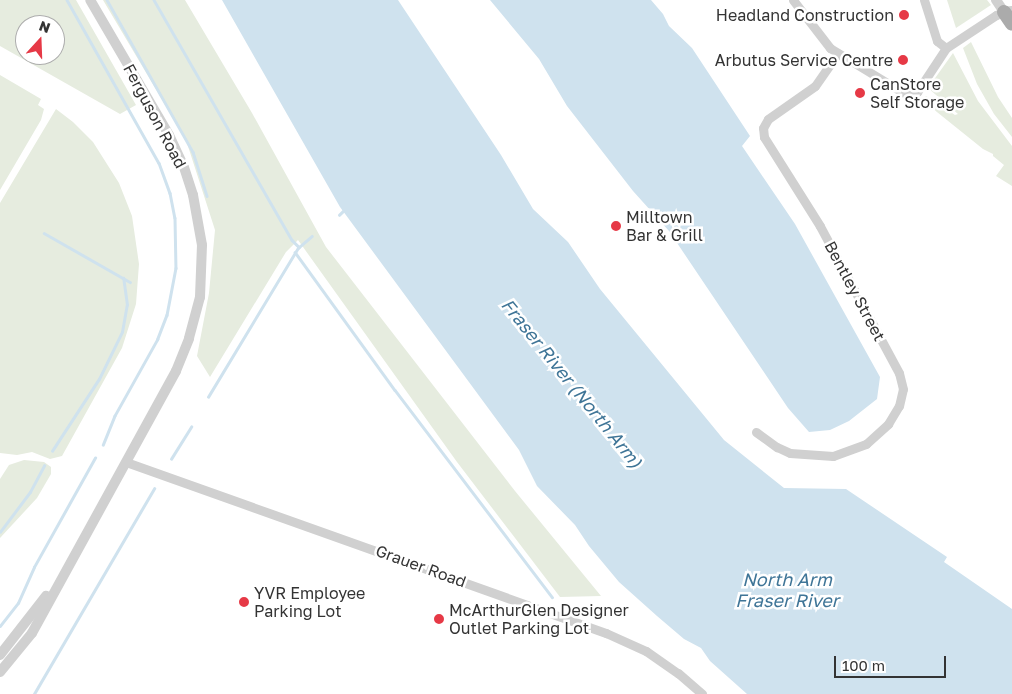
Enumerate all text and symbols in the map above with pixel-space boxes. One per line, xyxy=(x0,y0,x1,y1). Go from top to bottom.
place label: Headland Construction xyxy=(716,5,894,25)
marker: Headland Construction xyxy=(898,9,910,21)
north arrow xyxy=(15,15,65,65)
text: N xyxy=(37,17,53,36)
place label: Arbutus Service Centre xyxy=(715,50,893,70)
marker: Arbutus Service Centre xyxy=(897,54,909,66)
street label: Ferguson Road xyxy=(119,61,191,171)
place label: CanStore Self Storage xyxy=(870,74,964,112)
marker: CanStore Self Storage xyxy=(854,87,866,99)
place label: Milltown Bar & Grill xyxy=(626,207,703,245)
marker: Milltown Bar & Grill xyxy=(610,220,622,232)
street label: Bentley Street xyxy=(821,238,889,344)
water label: Fraser River (North Arm) xyxy=(497,294,647,472)
street label: Grauer Road xyxy=(373,541,469,591)
water label: North Arm Fraser River xyxy=(735,569,839,612)
place label: YVR Employee Parking Lot xyxy=(254,583,365,621)
marker: YVR Employee Parking Lot xyxy=(238,596,250,608)
place label: McArthurGlen Designer Outlet Parking Lot xyxy=(449,600,629,638)
marker: McArthurGlen Designer Outlet Parking Lot xyxy=(433,613,445,625)
scale bar xyxy=(837,646,950,678)
text: 100 m xyxy=(842,656,885,674)

